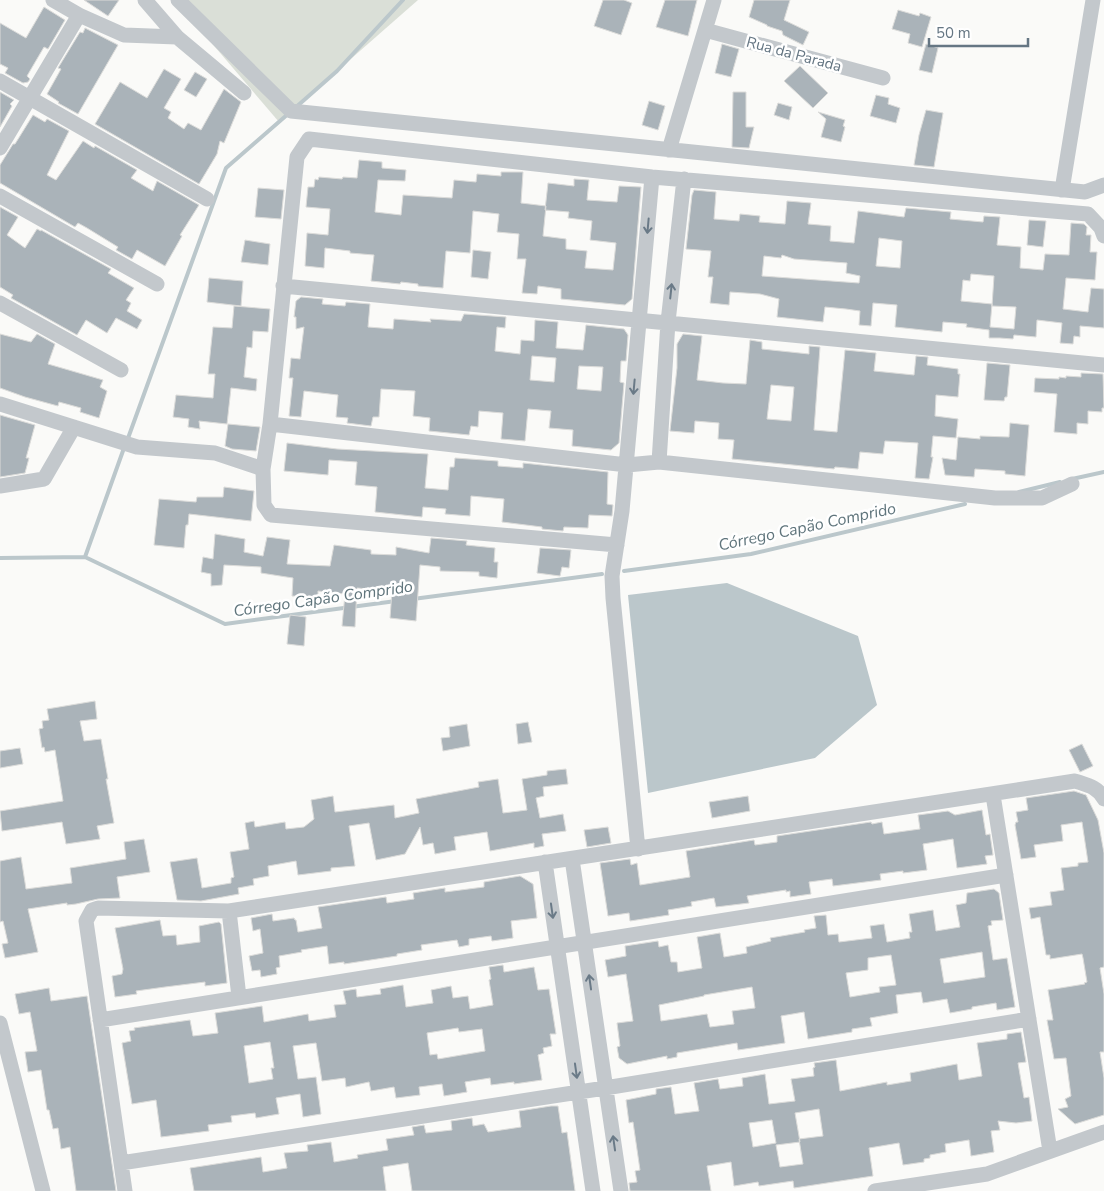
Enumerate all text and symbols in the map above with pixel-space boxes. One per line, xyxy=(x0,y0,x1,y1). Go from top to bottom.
scale bar xyxy=(929,15,1028,47)
text: 50 m xyxy=(936,23,971,43)
street label: Rua da Parada xyxy=(744,32,844,76)
one-way arrow xyxy=(643,217,653,233)
one-way arrow xyxy=(666,283,676,299)
one-way arrow xyxy=(629,379,639,395)
water label: Córrego Capão Comprido xyxy=(716,497,898,557)
water label: Córrego Capão Comprido xyxy=(232,575,414,622)
one-way arrow xyxy=(547,902,557,918)
one-way arrow xyxy=(584,974,594,990)
one-way arrow xyxy=(571,1063,581,1079)
one-way arrow xyxy=(608,1135,618,1151)

